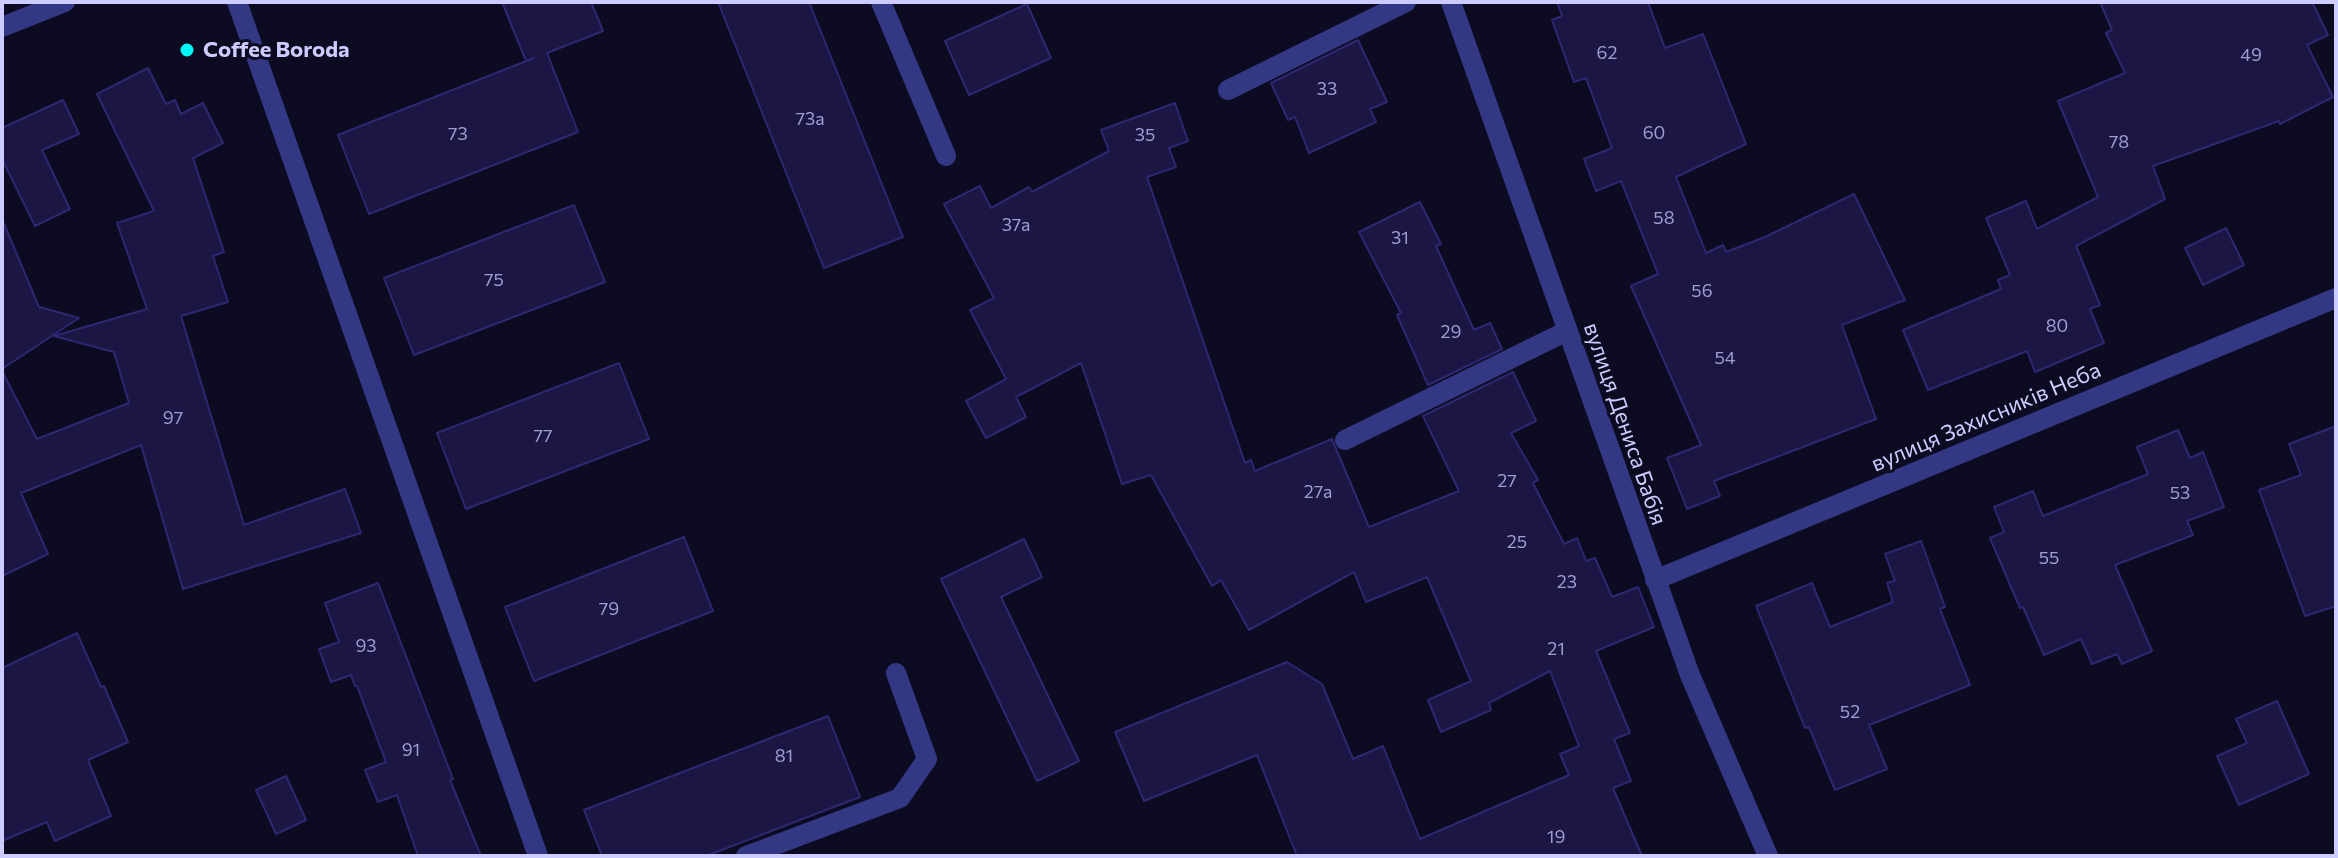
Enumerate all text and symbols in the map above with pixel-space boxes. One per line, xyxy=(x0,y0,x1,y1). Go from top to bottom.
place label: Coffee Boroda xyxy=(203,37,350,63)
marker: Coffee Boroda xyxy=(178,41,196,59)
house number: 62 xyxy=(1597,42,1617,64)
house number: 49 xyxy=(2240,44,2262,66)
house number: 33 xyxy=(1317,78,1337,100)
house number: 73а xyxy=(795,108,825,130)
house number: 60 xyxy=(1643,122,1665,144)
house number: 73 xyxy=(448,123,468,145)
house number: 35 xyxy=(1135,124,1155,146)
house number: 78 xyxy=(2109,131,2129,153)
house number: 58 xyxy=(1653,207,1675,229)
house number: 37а xyxy=(1002,214,1030,236)
house number: 31 xyxy=(1391,227,1409,249)
house number: 75 xyxy=(484,269,504,291)
house number: 56 xyxy=(1691,280,1713,302)
house number: 80 xyxy=(2046,315,2068,337)
street label: вулиця Дениса Бабія xyxy=(1578,319,1672,529)
house number: 29 xyxy=(1441,321,1461,343)
house number: 54 xyxy=(1714,347,1736,369)
street label: вулиця Захисників Неба xyxy=(1867,357,2105,477)
house number: 97 xyxy=(163,407,183,429)
house number: 77 xyxy=(533,425,553,447)
house number: 27 xyxy=(1497,470,1517,492)
house number: 27а xyxy=(1304,481,1332,503)
house number: 53 xyxy=(2170,482,2190,504)
house number: 25 xyxy=(1507,531,1527,553)
house number: 55 xyxy=(2039,547,2059,569)
house number: 23 xyxy=(1557,571,1577,593)
house number: 79 xyxy=(599,598,619,620)
house number: 93 xyxy=(355,635,377,657)
house number: 21 xyxy=(1547,638,1565,660)
house number: 52 xyxy=(1840,701,1860,723)
house number: 91 xyxy=(402,739,420,761)
house number: 81 xyxy=(775,745,793,767)
house number: 19 xyxy=(1547,826,1565,848)

